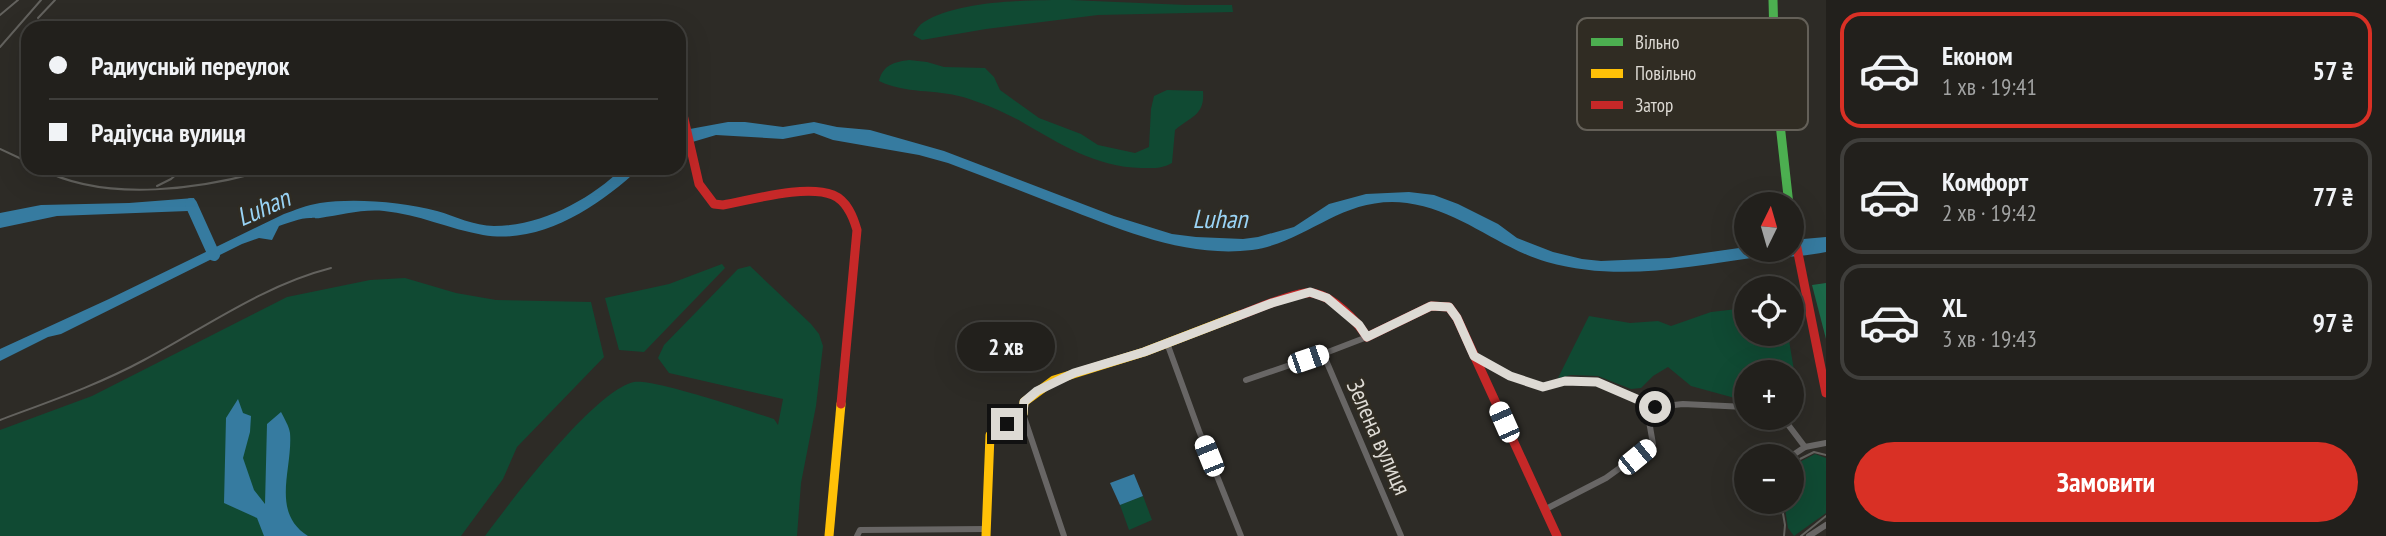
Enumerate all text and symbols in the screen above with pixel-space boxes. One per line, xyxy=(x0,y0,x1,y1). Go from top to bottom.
legend xyxy=(1577,18,1808,130)
text: Вільно xyxy=(1635,30,1679,54)
icon: car xyxy=(1858,39,1921,102)
text: Економ xyxy=(1942,39,2013,72)
text: Радиусный переулок xyxy=(91,49,289,82)
text: 57 ₴ xyxy=(2313,54,2354,87)
text: Повільно xyxy=(1635,61,1696,85)
text: 1 хв · 19:41 xyxy=(1942,72,2037,101)
text: Затор xyxy=(1635,93,1673,117)
text: Радіусна вулиця xyxy=(91,116,246,149)
icon: car xyxy=(1858,165,1921,228)
text: Комфорт xyxy=(1942,165,2028,198)
water label: Luhan xyxy=(231,180,296,233)
text: 77 ₴ xyxy=(2313,180,2354,213)
north arrow xyxy=(1734,192,1804,262)
map controls xyxy=(1734,192,1804,514)
text: 2 хв · 19:42 xyxy=(1942,198,2037,227)
water label: Luhan xyxy=(1193,202,1249,235)
button: locate xyxy=(1734,276,1804,346)
icon: car xyxy=(1858,291,1921,354)
text: XL xyxy=(1942,291,1967,324)
text: 97 ₴ xyxy=(2313,306,2354,339)
callout: 2 хв xyxy=(958,322,1056,372)
text: 3 хв · 19:43 xyxy=(1942,324,2037,353)
text: 2 хв xyxy=(988,332,1024,361)
car xyxy=(1285,342,1332,376)
button: + xyxy=(1734,360,1804,430)
street label: Зелена вулиця xyxy=(1340,374,1418,500)
route start xyxy=(1639,391,1671,423)
car xyxy=(1486,399,1523,445)
route end xyxy=(991,408,1023,440)
car xyxy=(1192,433,1227,479)
car xyxy=(1615,436,1660,478)
button: Замовити xyxy=(1854,442,2358,522)
button: − xyxy=(1734,444,1804,514)

